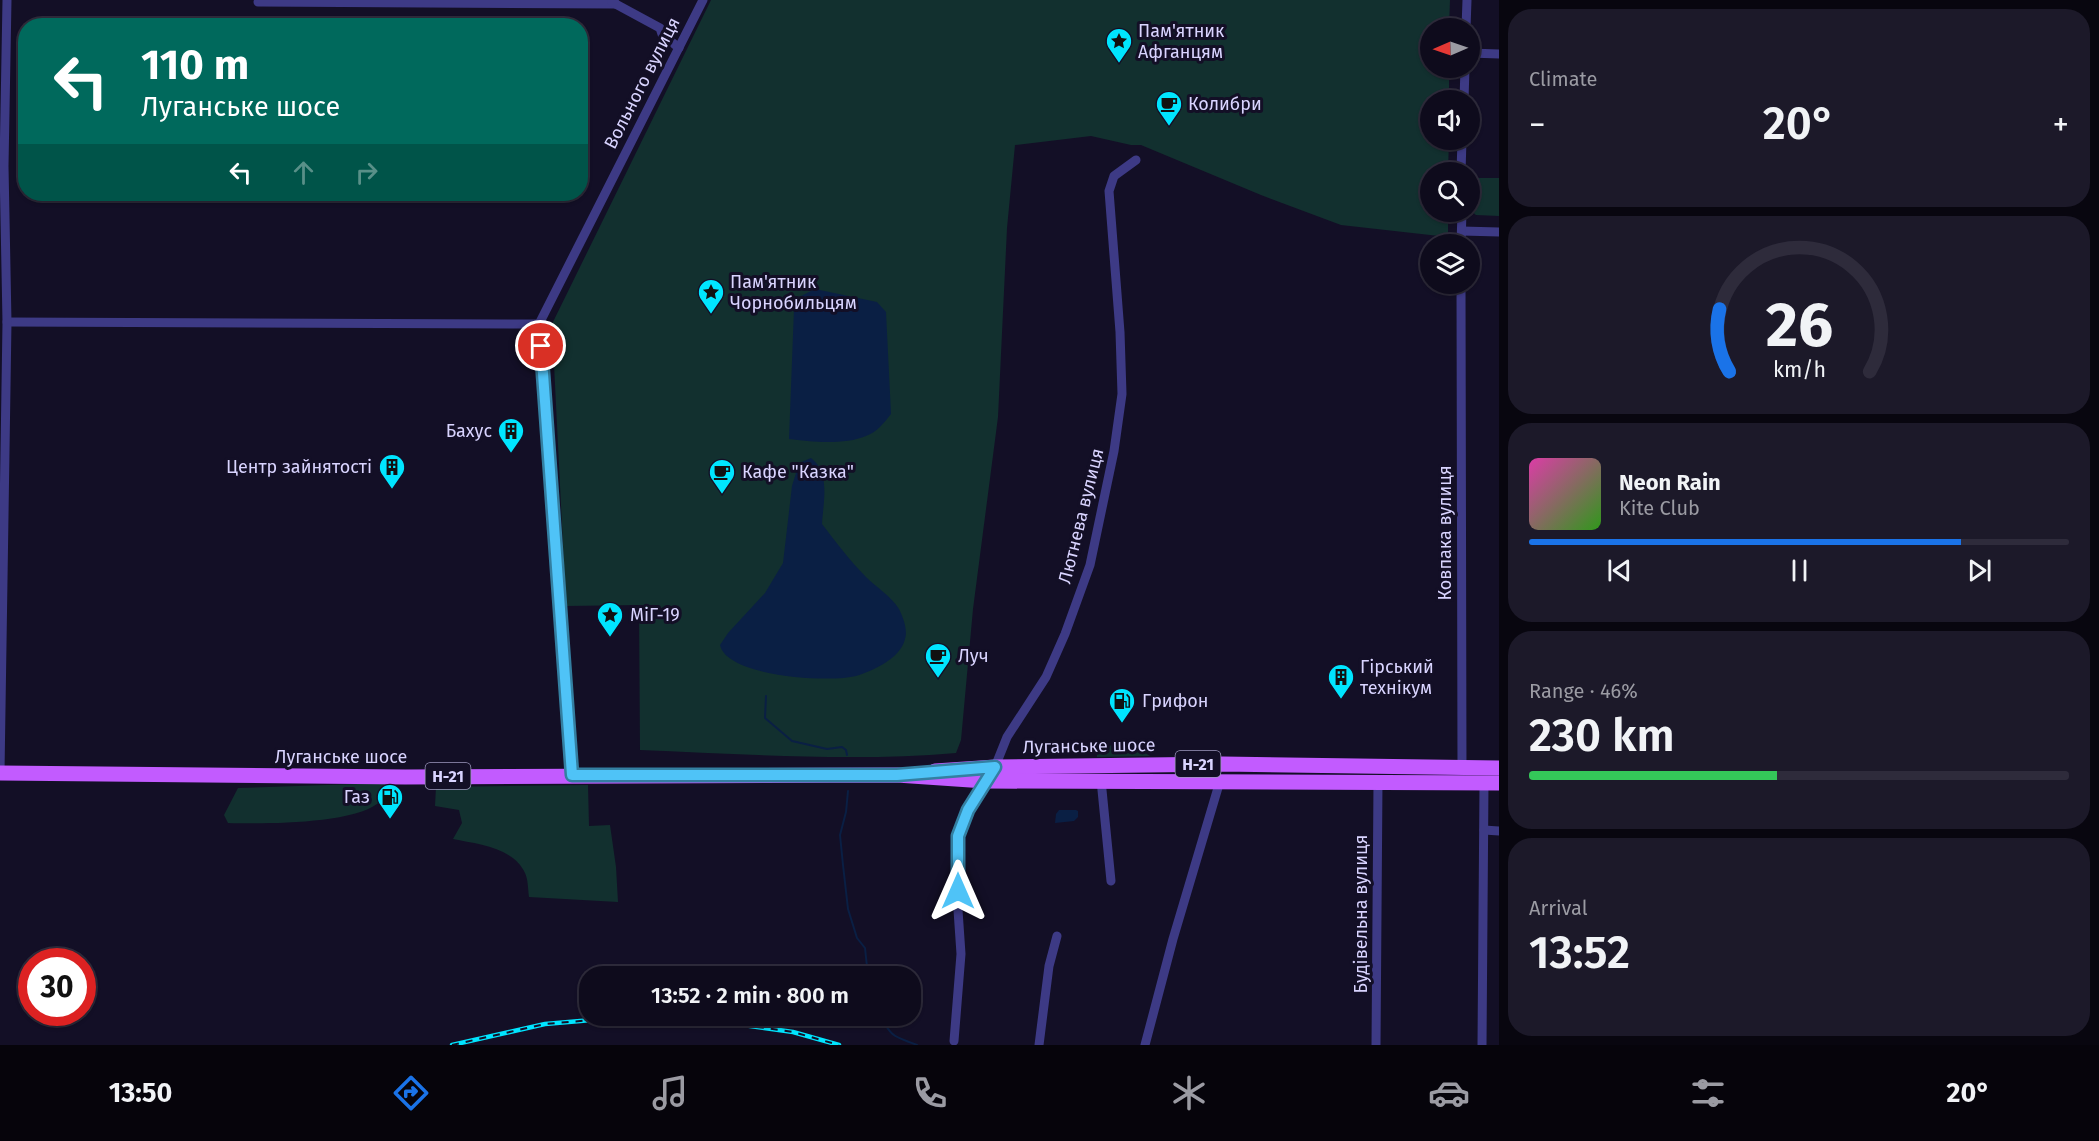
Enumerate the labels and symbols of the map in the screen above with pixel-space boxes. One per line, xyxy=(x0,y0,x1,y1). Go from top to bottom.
street label: Вольного вулиця xyxy=(599,13,685,153)
north arrow xyxy=(1420,18,1480,78)
place label: Пам'ятник Афганцям xyxy=(1138,20,1225,63)
place icon: Пам'ятник Афганцям xyxy=(1104,26,1134,64)
cafe icon: Колибри xyxy=(1154,89,1184,127)
place label: Колибри xyxy=(1188,93,1262,115)
place label: Пам'ятник Чорнобильцям xyxy=(730,271,857,314)
place icon: Пам'ятник Чорнобильцям xyxy=(696,277,726,315)
pin xyxy=(515,320,566,371)
building icon: Бахус xyxy=(496,416,526,454)
place label: Бахус xyxy=(446,420,492,442)
street label: Лютнева вулиця xyxy=(1054,446,1108,586)
building icon: Центр зайнятості xyxy=(377,452,407,490)
place label: Центр зайнятості xyxy=(226,456,372,478)
cafe icon: Кафе "Казка" xyxy=(707,457,737,495)
place label: Кафе "Казка" xyxy=(742,461,854,483)
street label: Ковпака вулиця xyxy=(1434,465,1456,601)
place icon: МіГ-19 xyxy=(595,600,625,638)
place label: МіГ-19 xyxy=(630,604,680,626)
cafe icon: Луч xyxy=(923,641,953,679)
place label: Луч xyxy=(958,645,989,667)
place label: Гірський технікум xyxy=(1360,656,1434,699)
building icon: Гірський технікум xyxy=(1326,662,1356,700)
fuel station icon: Грифон xyxy=(1107,686,1137,724)
place label: Грифон xyxy=(1142,690,1209,712)
street label: Луганське шосе xyxy=(1022,734,1156,758)
street label: Луганське шосе xyxy=(275,746,407,768)
road number: Н-21 xyxy=(1176,751,1220,777)
road number: Н-21 xyxy=(426,763,470,789)
fuel station icon: Газ xyxy=(375,782,405,820)
place label: Газ xyxy=(344,786,370,808)
street label: Будівельна вулиця xyxy=(1350,835,1372,993)
position arrow xyxy=(926,859,990,923)
speed limit sign: 30 xyxy=(18,948,96,1026)

